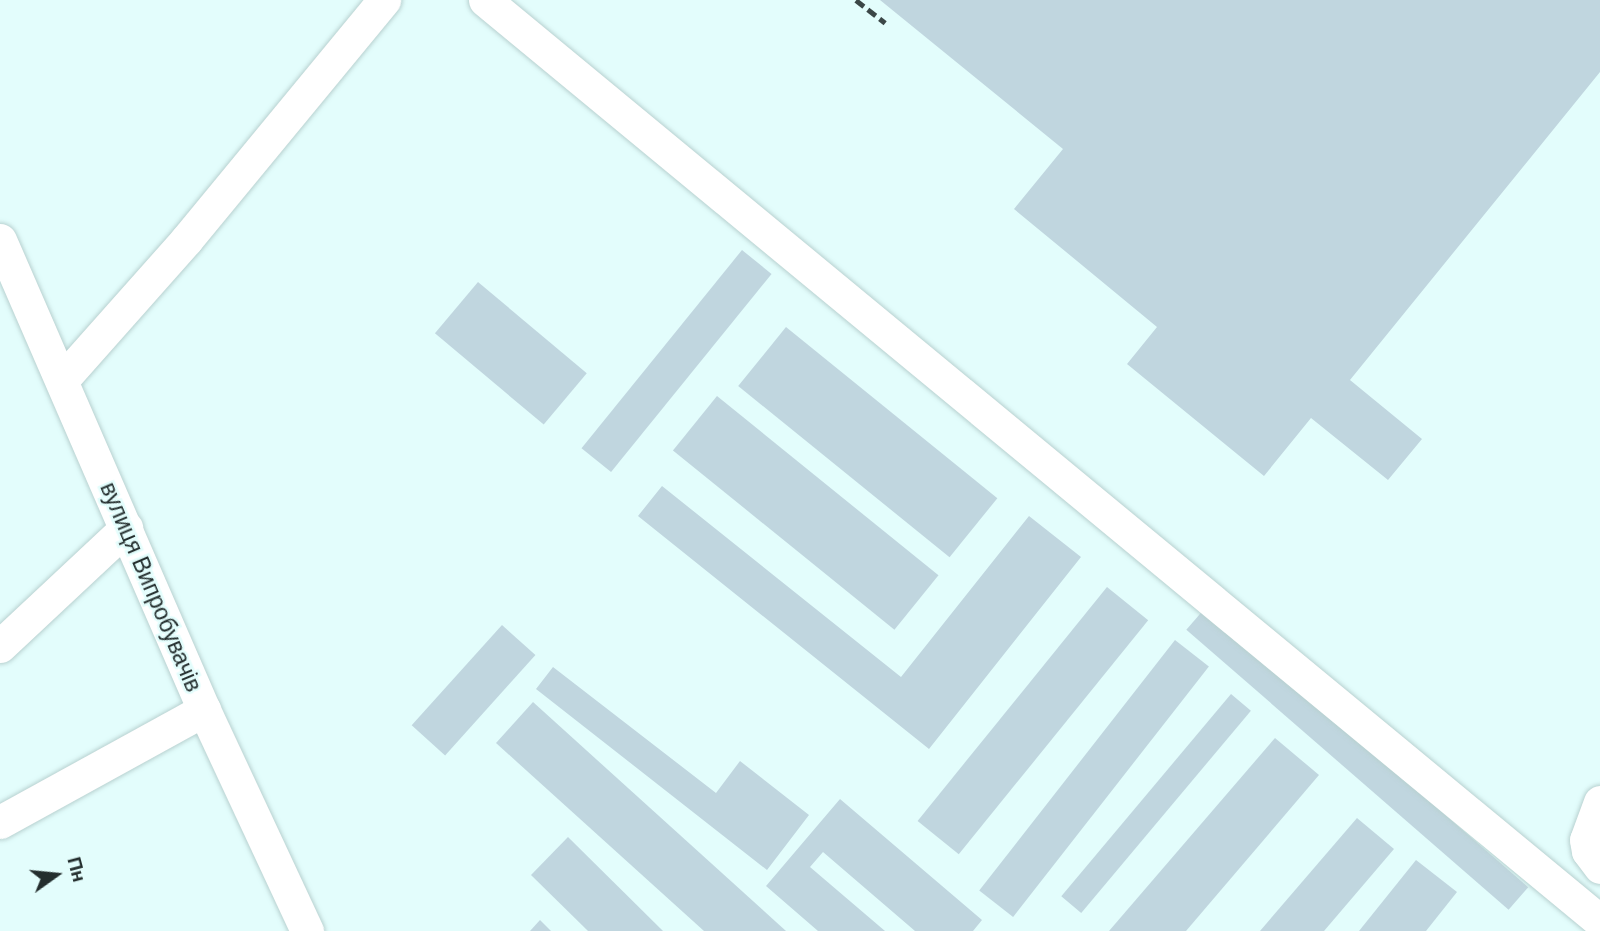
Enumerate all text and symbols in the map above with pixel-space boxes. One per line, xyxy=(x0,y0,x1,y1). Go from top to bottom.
street label: вулиця Випробувачів xyxy=(94,478,208,696)
north arrow xyxy=(21,840,91,910)
text: Пн xyxy=(63,855,90,884)

